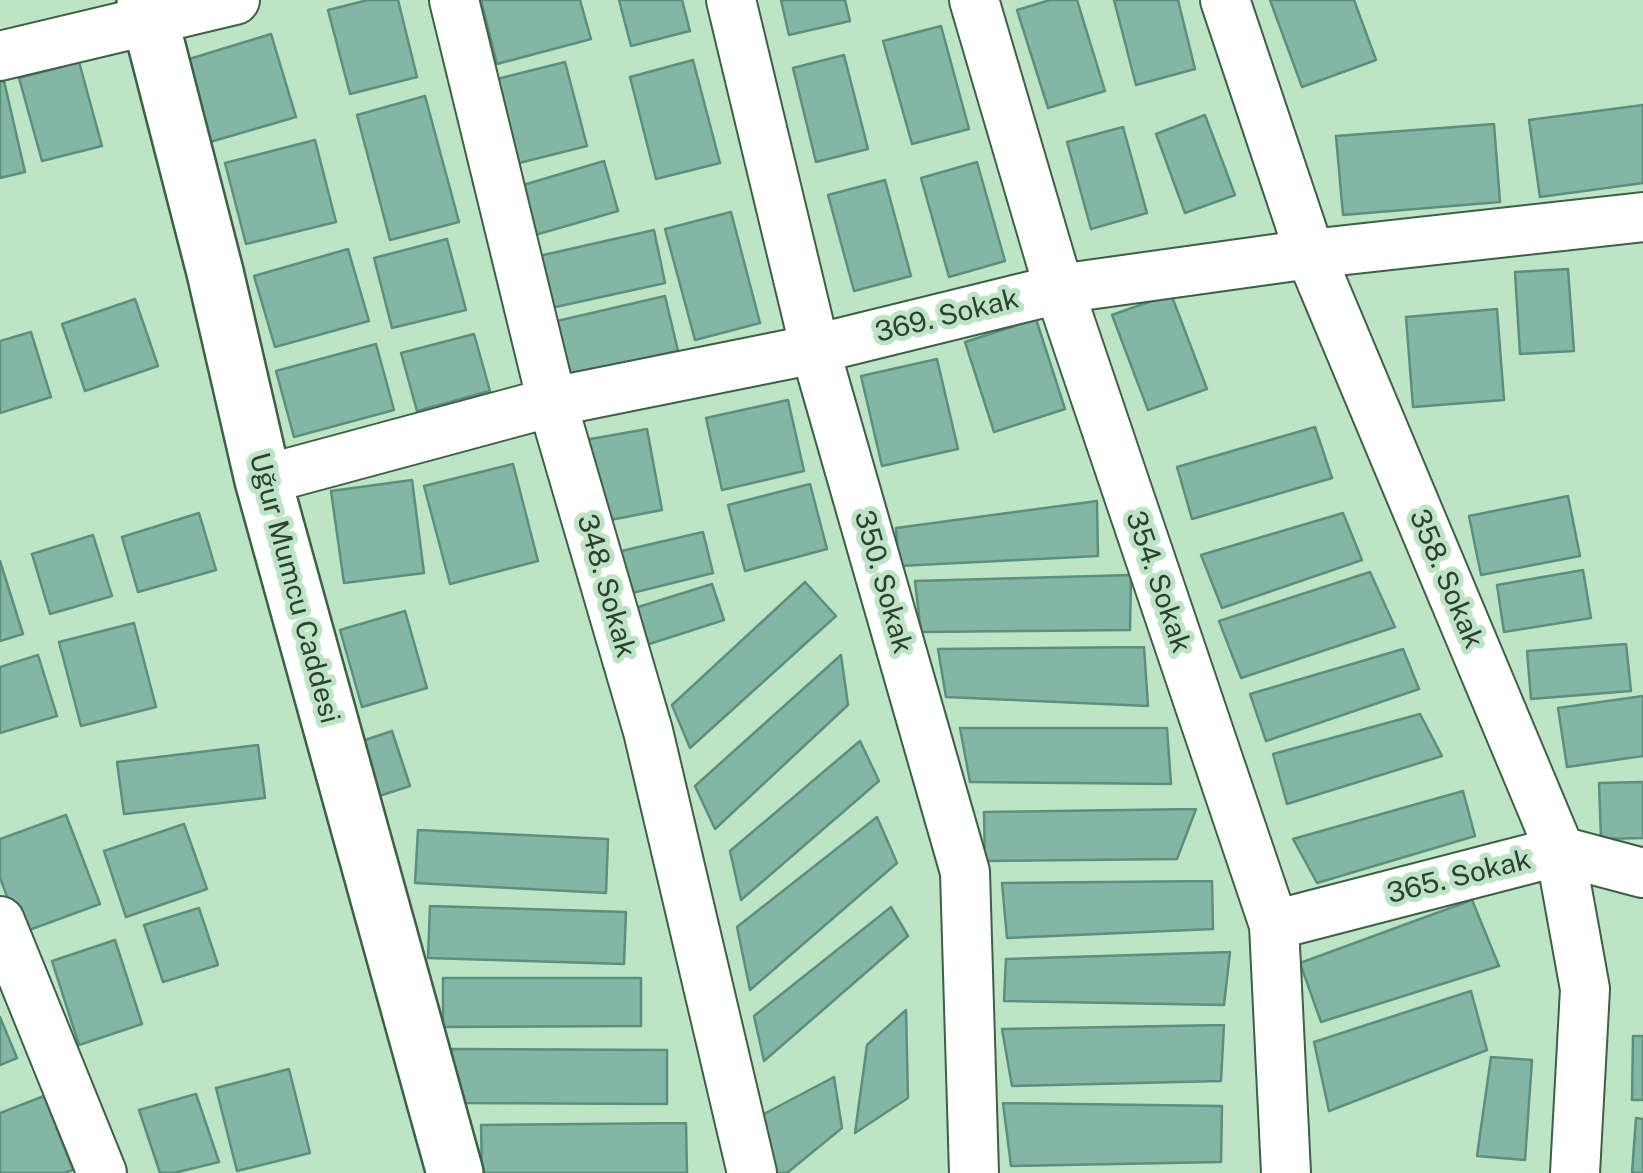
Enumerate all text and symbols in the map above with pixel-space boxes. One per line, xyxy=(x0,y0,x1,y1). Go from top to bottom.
street label: 369. Sokak xyxy=(872,282,1022,350)
street label: Uğur Mumcu Caddesi xyxy=(242,449,346,727)
street label: 358. Sokak xyxy=(1402,504,1490,654)
street label: 350. Sokak xyxy=(847,507,919,657)
street label: 354. Sokak xyxy=(1118,507,1198,657)
street label: 348. Sokak xyxy=(570,510,642,662)
street label: 365. Sokak xyxy=(1384,843,1534,911)

